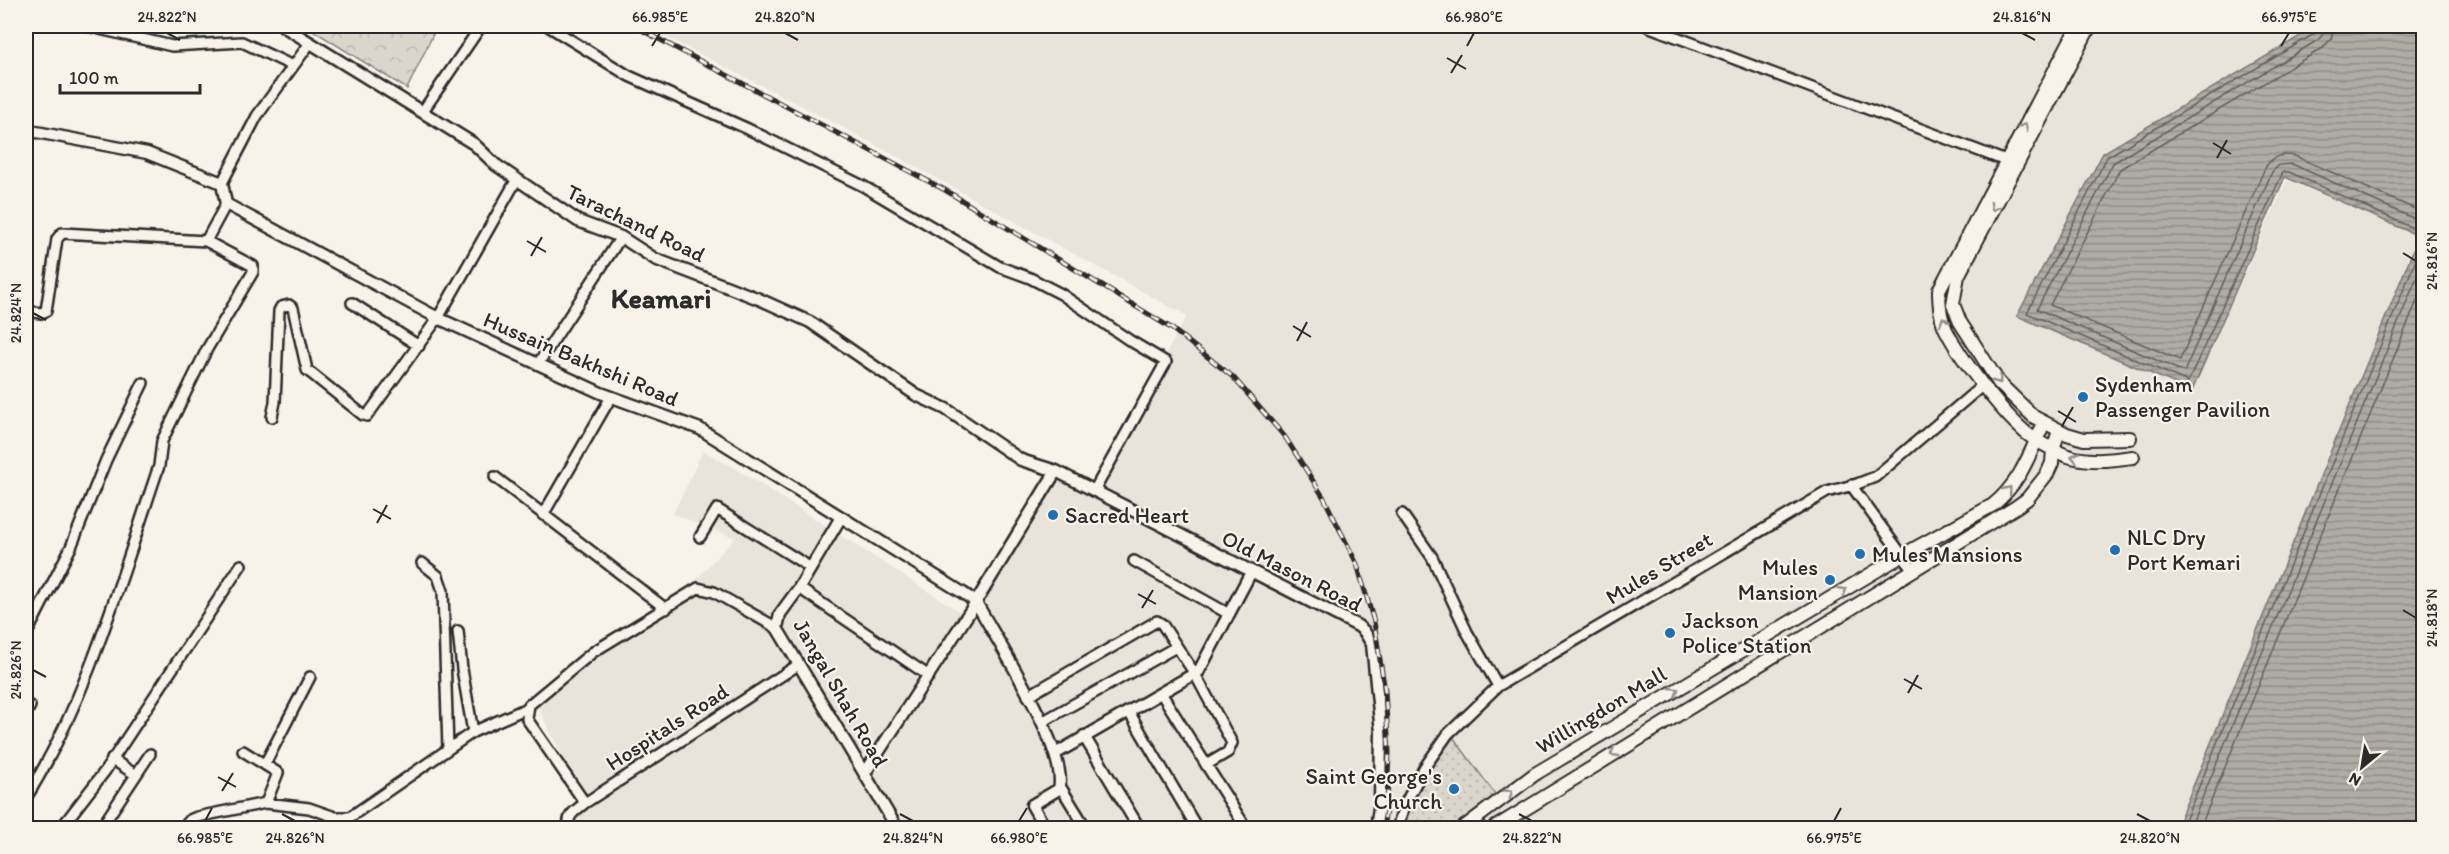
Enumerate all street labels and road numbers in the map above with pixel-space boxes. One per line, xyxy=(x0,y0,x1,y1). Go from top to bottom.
street label: Tarachand Road xyxy=(562,178,710,268)
street label: Hussain Bakhshi Road xyxy=(479,306,683,412)
street label: Old Mason Road xyxy=(1217,524,1367,618)
street label: Mules Street xyxy=(1601,526,1717,610)
street label: Jangal Shah Road xyxy=(788,614,894,772)
street label: Willingdon Mall xyxy=(1531,660,1671,760)
street label: Hospitals Road xyxy=(601,677,733,777)

